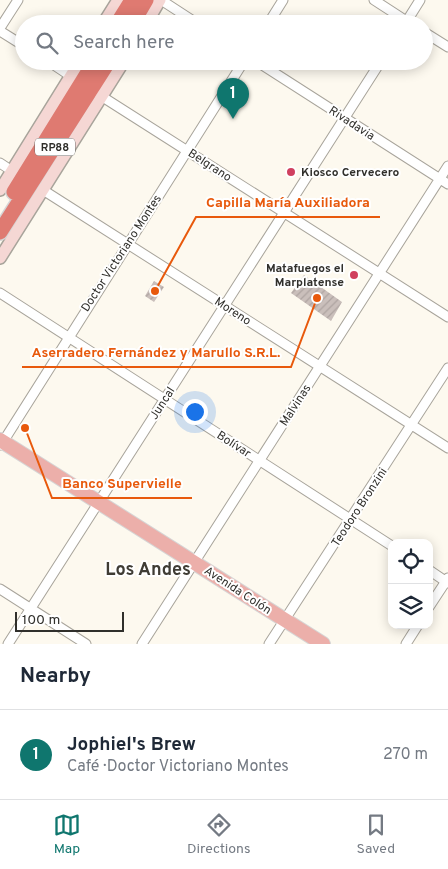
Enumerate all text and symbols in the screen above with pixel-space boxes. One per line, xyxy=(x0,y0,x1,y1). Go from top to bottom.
search box xyxy=(15,15,433,70)
icon: search xyxy=(33,29,61,57)
text: Search here xyxy=(73,31,175,55)
pin: 1 xyxy=(217,78,249,119)
street label: Rivadavia xyxy=(325,103,378,145)
road number: RP88 xyxy=(35,138,75,156)
street label: Belgrano xyxy=(185,146,235,186)
place label: Kiosco Cervecero xyxy=(301,165,399,181)
marker: Kiosco Cervecero xyxy=(285,166,297,178)
callout: Capilla María Auxiliadora xyxy=(196,188,380,217)
street label: Doctor Victoriano Montes xyxy=(78,192,166,315)
text: Capilla María Auxiliadora xyxy=(206,195,370,212)
place label: Matafuegos el Marplatense xyxy=(266,261,344,291)
marker: Matafuegos el Marplatense xyxy=(348,269,360,281)
street label: Moreno xyxy=(211,294,254,330)
callout: Aserradero Fernández y Marullo S.R.L. xyxy=(22,338,291,367)
text: Aserradero Fernández y Marullo S.R.L. xyxy=(32,345,281,362)
street label: Malvinas xyxy=(276,382,315,429)
street label: Juncal xyxy=(146,384,179,423)
your location xyxy=(182,399,208,425)
street label: Bolívar xyxy=(213,428,254,462)
street label: Teodoro Bronzini xyxy=(328,465,391,550)
callout: Banco Supervielle xyxy=(52,469,192,498)
text: Banco Supervielle xyxy=(62,476,182,493)
map controls xyxy=(388,539,433,629)
button: locate xyxy=(388,539,433,584)
district label: Los Andes xyxy=(105,559,191,582)
street label: Avenida Colón xyxy=(201,563,274,619)
button: layers xyxy=(388,584,433,629)
scale bar xyxy=(15,609,124,632)
text: 100 m xyxy=(22,612,60,629)
text: Nearby xyxy=(20,663,91,690)
text: Jophiel's Brew xyxy=(67,733,196,757)
text: 1 xyxy=(33,745,39,765)
text: 270 m xyxy=(383,745,428,765)
text: Café · Doctor Victoriano Montes xyxy=(67,757,289,777)
tab: Map xyxy=(53,811,81,858)
tab: Directions xyxy=(187,811,251,858)
tab: Saved xyxy=(357,811,395,858)

